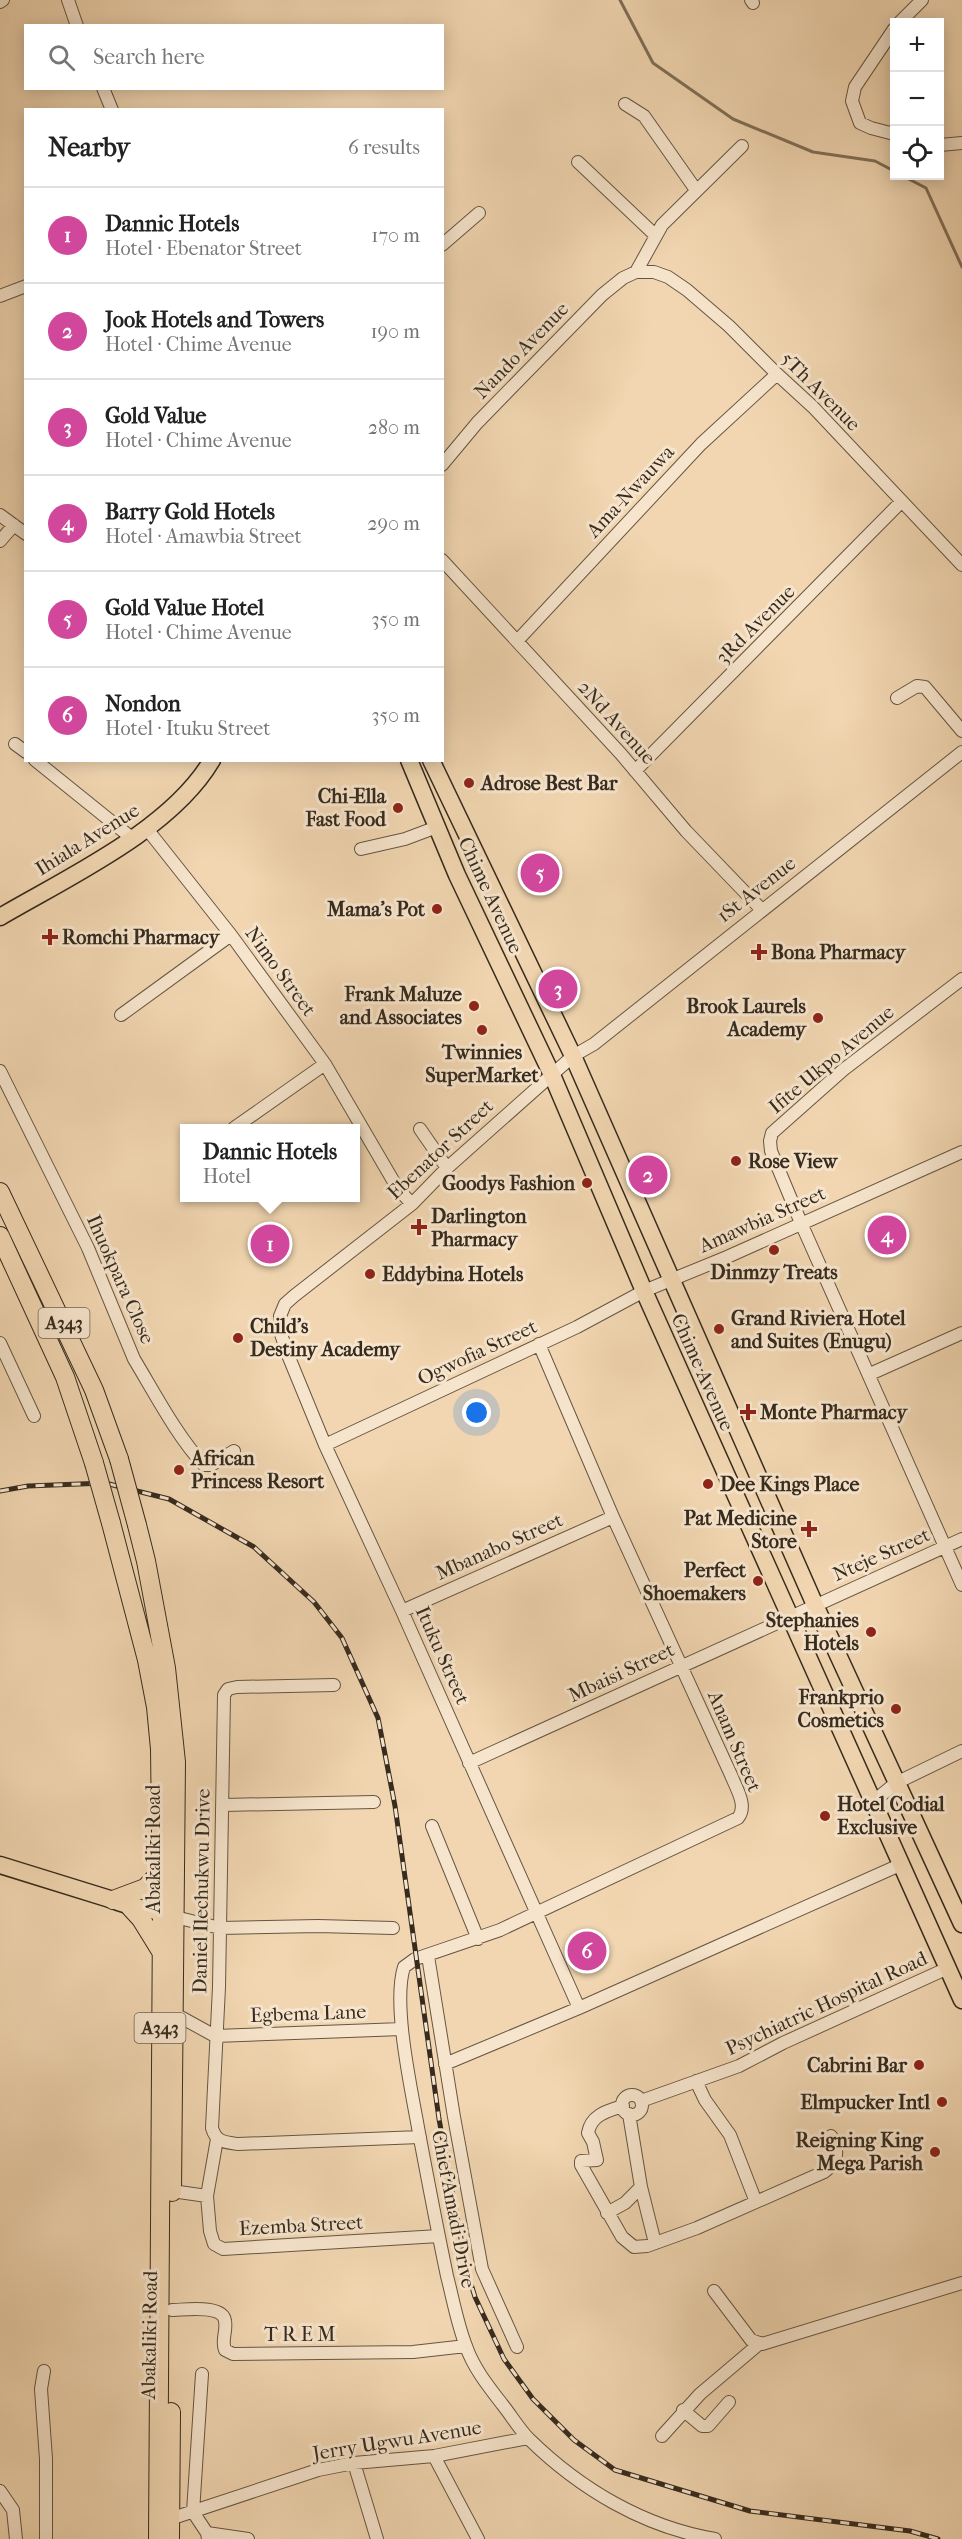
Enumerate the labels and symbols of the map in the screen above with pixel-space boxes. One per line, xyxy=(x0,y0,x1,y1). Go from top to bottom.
street label: Nando Avenue xyxy=(470,297,573,403)
street label: 5Th Avenue xyxy=(776,347,865,436)
street label: Ama-Nwauwa xyxy=(581,440,679,543)
street label: 3Rd Avenue xyxy=(711,580,800,669)
street label: 2Nd Avenue xyxy=(573,676,660,769)
place label: Adrose Best Bar xyxy=(479,772,618,795)
marker: Adrose Best Bar xyxy=(462,776,476,790)
place label: Chi-Ella Fast Food xyxy=(305,785,387,831)
street label: Ihiala Avenue xyxy=(31,798,143,880)
marker: Chi-Ella Fast Food xyxy=(391,801,405,815)
street label: Chime Avenue xyxy=(454,833,528,957)
pin: 5 xyxy=(520,850,560,896)
street label: 1St Avenue xyxy=(712,852,800,927)
place label: Mama's Pot xyxy=(326,898,426,921)
marker: Mama's Pot xyxy=(430,902,444,916)
street label: Nimo Street xyxy=(241,922,321,1020)
place label: Romchi Pharmacy xyxy=(62,926,221,949)
marker: Romchi Pharmacy xyxy=(43,930,57,944)
place label: Bona Pharmacy xyxy=(771,941,907,964)
marker: Bona Pharmacy xyxy=(752,945,766,959)
pin: 3 xyxy=(538,966,578,1012)
place label: Frank Maluze and Associates xyxy=(340,983,463,1029)
place label: Brook Laurels Academy xyxy=(686,995,807,1041)
marker: Frank Maluze and Associates xyxy=(467,999,481,1013)
street label: Ifite Ukpo Avenue xyxy=(764,1000,899,1118)
marker: Brook Laurels Academy xyxy=(811,1011,825,1025)
marker: Twinnies SuperMarket xyxy=(475,1023,489,1037)
place label: Twinnies SuperMarket xyxy=(425,1041,540,1087)
street label: Ebenator Street xyxy=(383,1095,498,1204)
place label: Rose View xyxy=(748,1150,838,1173)
pin: 2 xyxy=(628,1152,668,1198)
marker: Rose View xyxy=(729,1154,743,1168)
place label: Goodys Fashion xyxy=(442,1172,575,1195)
marker: Goodys Fashion xyxy=(580,1176,594,1190)
street label: Amawbia Street xyxy=(695,1181,829,1258)
place label: Darlington Pharmacy xyxy=(431,1205,527,1251)
street label: Ihuokpara Close xyxy=(82,1211,159,1347)
pin: 4 xyxy=(868,1212,906,1258)
marker: Darlington Pharmacy xyxy=(412,1220,426,1234)
pin: 1 xyxy=(250,1222,290,1266)
marker: Dinmzy Treats xyxy=(767,1243,781,1257)
place label: Dinmzy Treats xyxy=(710,1261,838,1284)
place label: Eddybina Hotels xyxy=(382,1263,524,1286)
marker: Eddybina Hotels xyxy=(363,1267,377,1281)
place label: Grand Riviera Hotel and Suites (Enugu) xyxy=(731,1307,906,1353)
road number: A343 xyxy=(38,1308,90,1338)
street label: Chime Avenue xyxy=(666,1310,739,1434)
place label: Child's Destiny Academy xyxy=(250,1315,401,1361)
street label: Ogwofia Street xyxy=(414,1315,541,1390)
marker: Grand Riviera Hotel and Suites (Enugu) xyxy=(712,1322,726,1336)
marker: Child's Destiny Academy xyxy=(231,1331,245,1345)
your location xyxy=(462,1398,491,1427)
place label: Monte Pharmacy xyxy=(759,1401,908,1424)
marker: Monte Pharmacy xyxy=(741,1405,755,1419)
place label: African Princess Resort xyxy=(189,1447,325,1493)
marker: African Princess Resort xyxy=(172,1463,186,1477)
place label: Dee Kings Place xyxy=(720,1473,859,1496)
marker: Dee Kings Place xyxy=(701,1477,715,1491)
place label: Pat Medicine Store xyxy=(684,1507,797,1553)
street label: Mbanabo Street xyxy=(432,1508,566,1585)
marker: Pat Medicine Store xyxy=(802,1522,816,1536)
street label: Nteje Street xyxy=(829,1523,933,1586)
place label: Perfect Shoemakers xyxy=(643,1559,747,1605)
marker: Perfect Shoemakers xyxy=(751,1574,765,1588)
street label: Ituku Street xyxy=(411,1603,474,1708)
place label: Stephanies Hotels xyxy=(766,1609,860,1655)
marker: Stephanies Hotels xyxy=(864,1625,878,1639)
street label: Mbaisi Street xyxy=(565,1638,678,1707)
street label: Anam Street xyxy=(703,1686,766,1795)
place label: Frankprio Cosmetics xyxy=(797,1686,885,1732)
marker: Frankprio Cosmetics xyxy=(889,1702,903,1716)
street label: Abakaliki Road xyxy=(142,1784,165,1914)
street label: Daniel Ilechukwu Drive xyxy=(188,1788,215,1994)
place label: Hotel Codial Exclusive xyxy=(837,1793,945,1839)
marker: Hotel Codial Exclusive xyxy=(818,1809,832,1823)
pin: 6 xyxy=(568,1928,606,1974)
street label: Psychiatric Hospital Road xyxy=(722,1946,932,2060)
street label: Egbema Lane xyxy=(250,2000,367,2027)
road number: A343 xyxy=(134,2013,186,2043)
place label: Cabrini Bar xyxy=(807,2054,907,2077)
marker: Cabrini Bar xyxy=(912,2058,926,2072)
place label: Elmpucker Intl xyxy=(800,2091,930,2114)
marker: Elmpucker Intl xyxy=(935,2095,949,2109)
street label: Chief Amadi Drive xyxy=(427,2128,480,2290)
place label: Reigning King Mega Parish xyxy=(795,2129,924,2175)
marker: Reigning King Mega Parish xyxy=(928,2145,942,2159)
street label: Ezemba Street xyxy=(238,2211,364,2240)
street label: Abakaliki Road xyxy=(137,2269,162,2401)
street label: T R E M xyxy=(264,2323,336,2346)
street label: Jerry Ugwu Avenue xyxy=(309,2416,483,2466)

